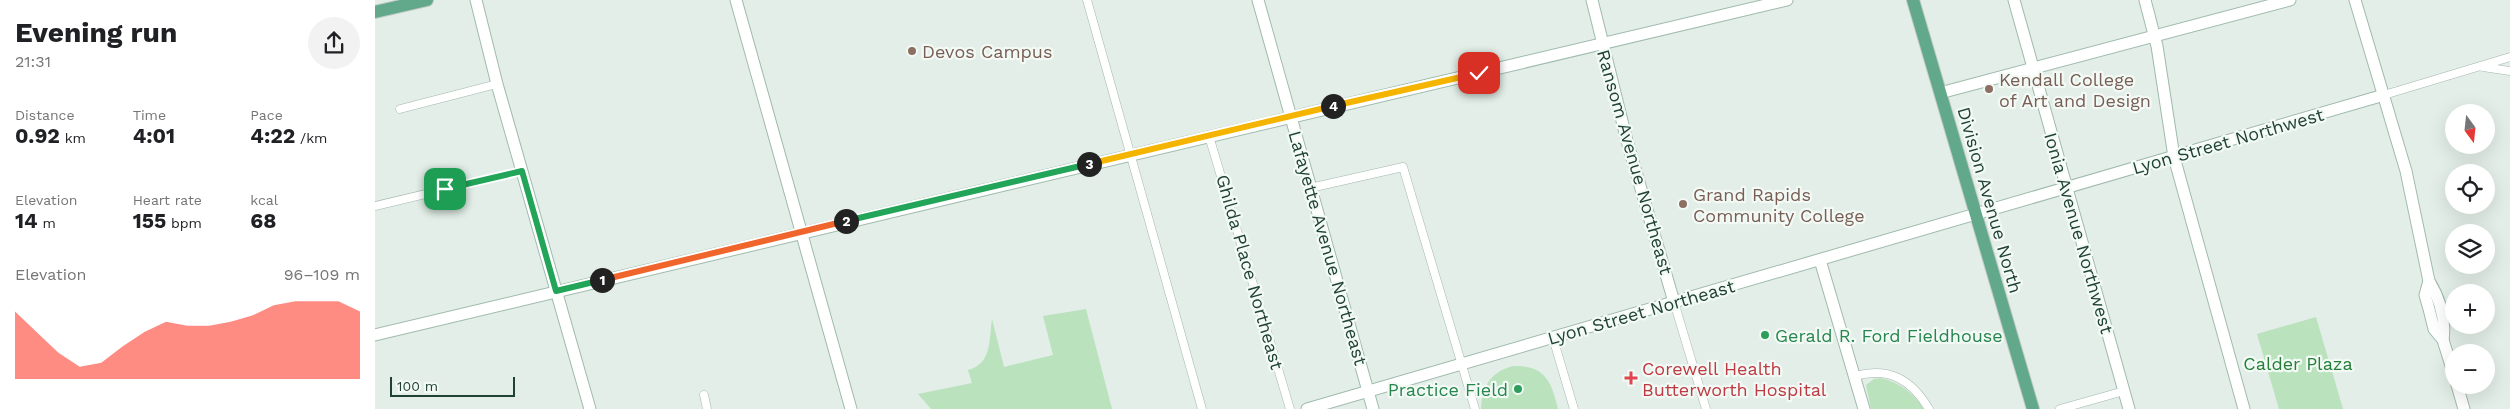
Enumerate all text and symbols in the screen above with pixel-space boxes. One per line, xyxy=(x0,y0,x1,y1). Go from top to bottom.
text: Evening run xyxy=(15,16,177,49)
button: share xyxy=(308,17,360,69)
place label: Devos Campus xyxy=(922,41,1052,62)
marker: Devos Campus xyxy=(906,45,918,57)
street label: Ransom Avenue Northeast xyxy=(1593,47,1677,277)
text: 21:31 xyxy=(15,52,51,71)
pin xyxy=(1458,52,1500,94)
icon: check xyxy=(1465,59,1493,87)
place label: Kendall College of Art and Design xyxy=(1999,69,2151,111)
marker: Kendall College of Art and Design xyxy=(1983,83,1995,95)
pin: 4 xyxy=(1321,94,1345,118)
text: 4 xyxy=(1329,98,1338,114)
street label: Lyon Street Northwest xyxy=(2130,103,2327,178)
north arrow xyxy=(2445,104,2495,154)
map controls xyxy=(2445,104,2495,394)
street label: Division Avenue North xyxy=(1953,105,2027,295)
text: Distance xyxy=(15,107,75,123)
text: Time xyxy=(133,107,166,123)
text: Pace xyxy=(250,107,283,123)
text: 0.92 xyxy=(15,123,60,148)
text: 4:01 xyxy=(133,123,175,148)
text: 4:22 xyxy=(250,123,295,148)
street label: Lafayette Avenue Northeast xyxy=(1284,128,1372,368)
text: km xyxy=(60,130,86,146)
text: /km xyxy=(295,130,327,146)
street label: Ionia Avenue Northwest xyxy=(2040,130,2118,336)
pin: 3 xyxy=(1077,152,1101,176)
text: 3 xyxy=(1085,156,1094,172)
button: locate xyxy=(2445,164,2495,214)
pin xyxy=(424,168,466,210)
street label: Ghilda Place Northeast xyxy=(1212,172,1288,372)
icon: arrive xyxy=(431,175,459,203)
place label: Grand Rapids Community College xyxy=(1693,184,1865,226)
text: Elevation xyxy=(15,192,78,208)
text: Heart rate xyxy=(133,192,202,208)
text: kcal xyxy=(250,192,278,208)
marker: Grand Rapids Community College xyxy=(1677,198,1689,210)
text: 14 xyxy=(15,208,38,233)
text: 155 xyxy=(133,208,166,233)
text: 68 xyxy=(250,208,276,233)
pin: 2 xyxy=(833,208,859,234)
text: 2 xyxy=(842,213,851,229)
text: m xyxy=(38,215,56,231)
text: bpm xyxy=(166,215,202,231)
button: layers xyxy=(2445,224,2495,274)
text: Elevation xyxy=(15,265,86,284)
text: 96–109 m xyxy=(284,265,360,284)
pin: 1 xyxy=(589,268,615,292)
text: 1 xyxy=(599,272,606,288)
street label: Lyon Street Northeast xyxy=(1545,275,1737,349)
button: + xyxy=(2445,284,2495,334)
place label: Gerald R. Ford Fieldhouse xyxy=(1775,325,2003,346)
marker: Gerald R. Ford Fieldhouse xyxy=(1759,329,1771,341)
button: − xyxy=(2445,344,2495,394)
park label: Calder Plaza xyxy=(2243,353,2353,374)
place label: Corewell Health Butterworth Hospital xyxy=(1642,358,1827,400)
marker: Corewell Health Butterworth Hospital xyxy=(1624,371,1638,385)
scale bar xyxy=(390,374,515,397)
text: 100 m xyxy=(397,378,438,394)
place label: Practice Field xyxy=(1388,379,1508,400)
marker: Practice Field xyxy=(1512,383,1524,395)

